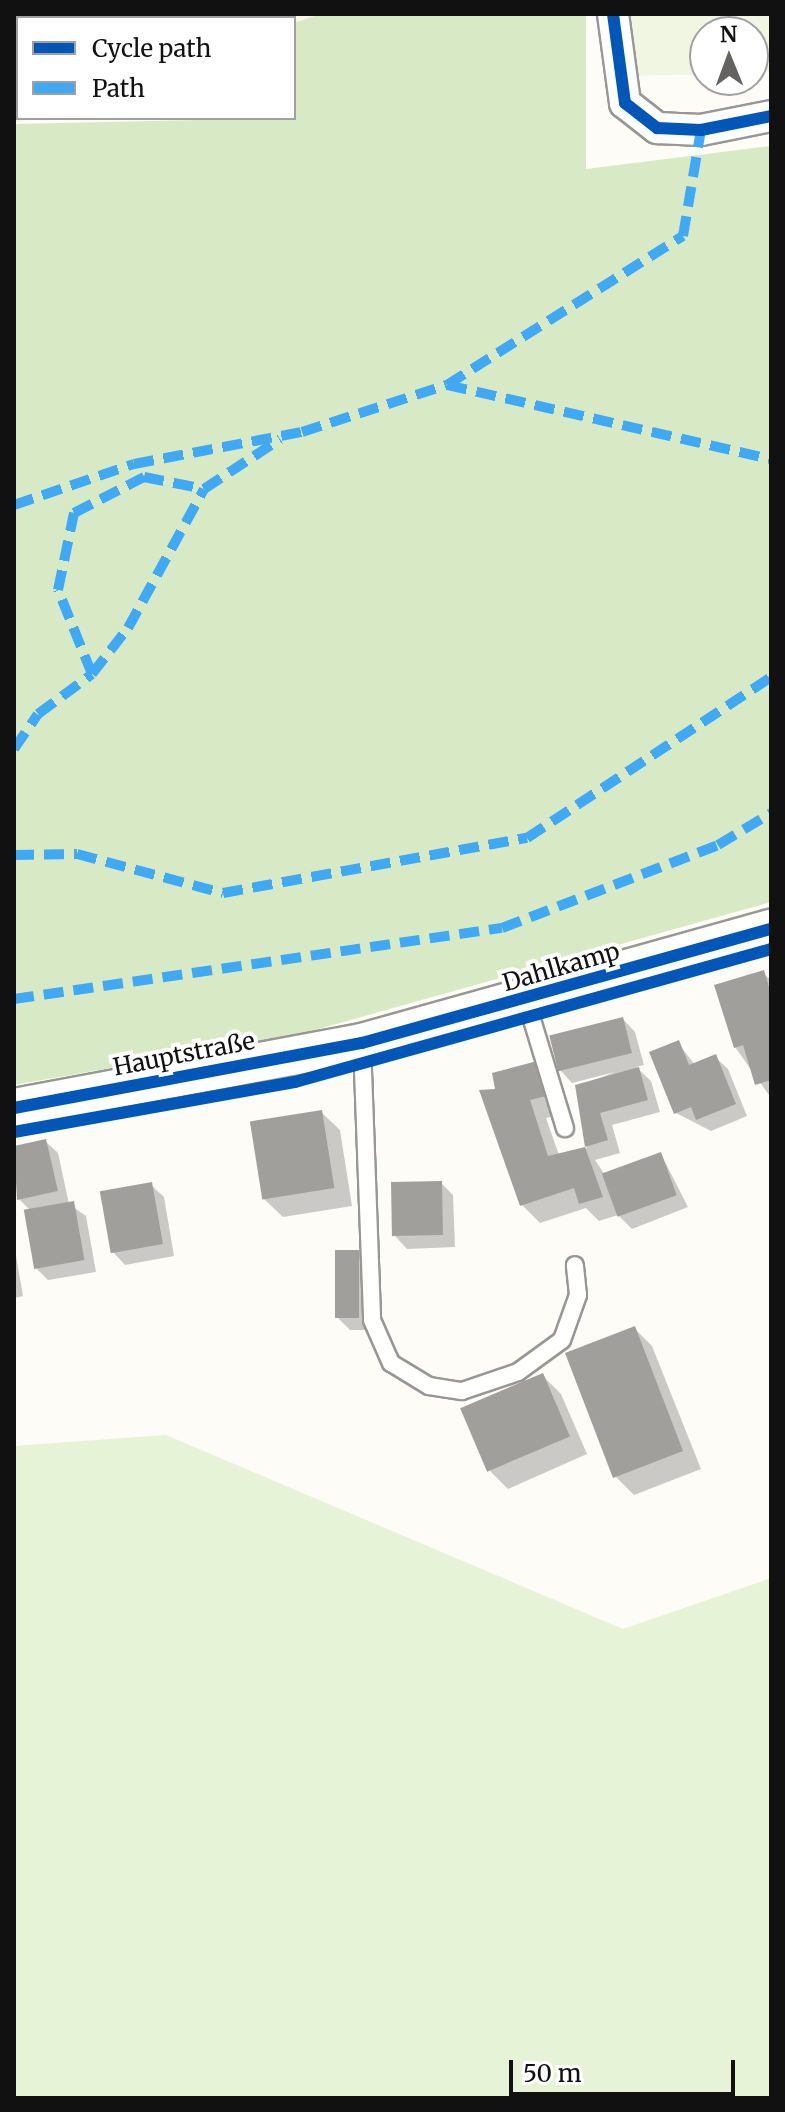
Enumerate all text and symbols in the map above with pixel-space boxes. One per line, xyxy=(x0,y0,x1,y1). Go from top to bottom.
legend xyxy=(16,16,296,120)
north arrow xyxy=(689,16,769,96)
text: N xyxy=(720,20,738,48)
text: Cycle path xyxy=(92,33,211,64)
text: Path xyxy=(92,73,145,104)
street label: Dahlkamp xyxy=(499,937,623,997)
street label: Hauptstraße xyxy=(111,1026,257,1082)
scale bar xyxy=(513,2044,739,2094)
text: 50 m xyxy=(523,2058,582,2089)

